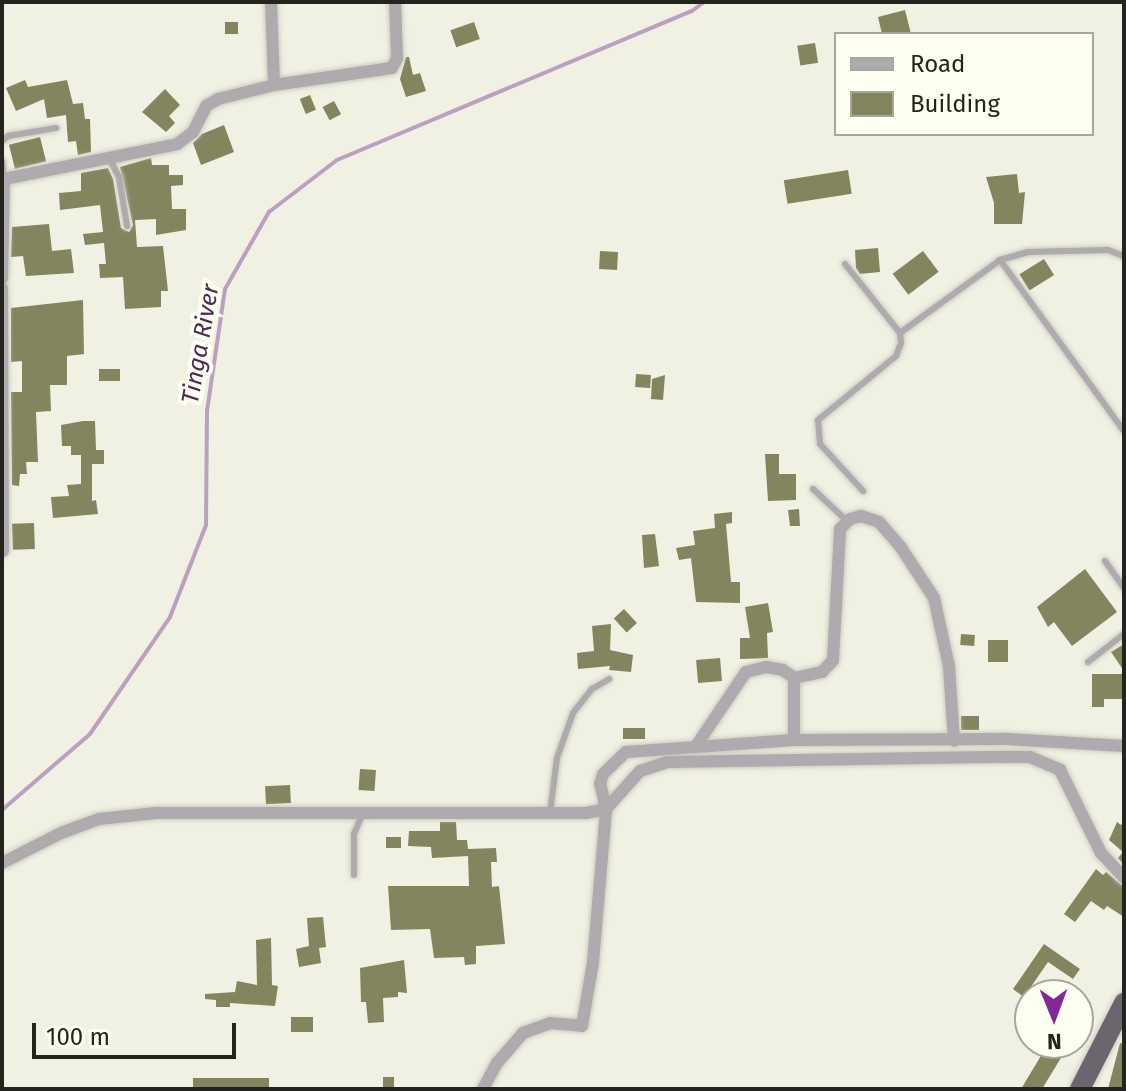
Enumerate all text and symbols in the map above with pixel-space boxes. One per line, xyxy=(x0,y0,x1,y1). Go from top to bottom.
legend xyxy=(834,32,1094,136)
text: Road xyxy=(910,50,965,78)
text: Building xyxy=(910,90,1000,118)
water label: Tinga River xyxy=(176,282,226,406)
north arrow xyxy=(1014,979,1094,1059)
scale bar xyxy=(36,1007,240,1057)
text: 100 m xyxy=(46,1023,110,1051)
text: N xyxy=(1047,1028,1062,1055)

